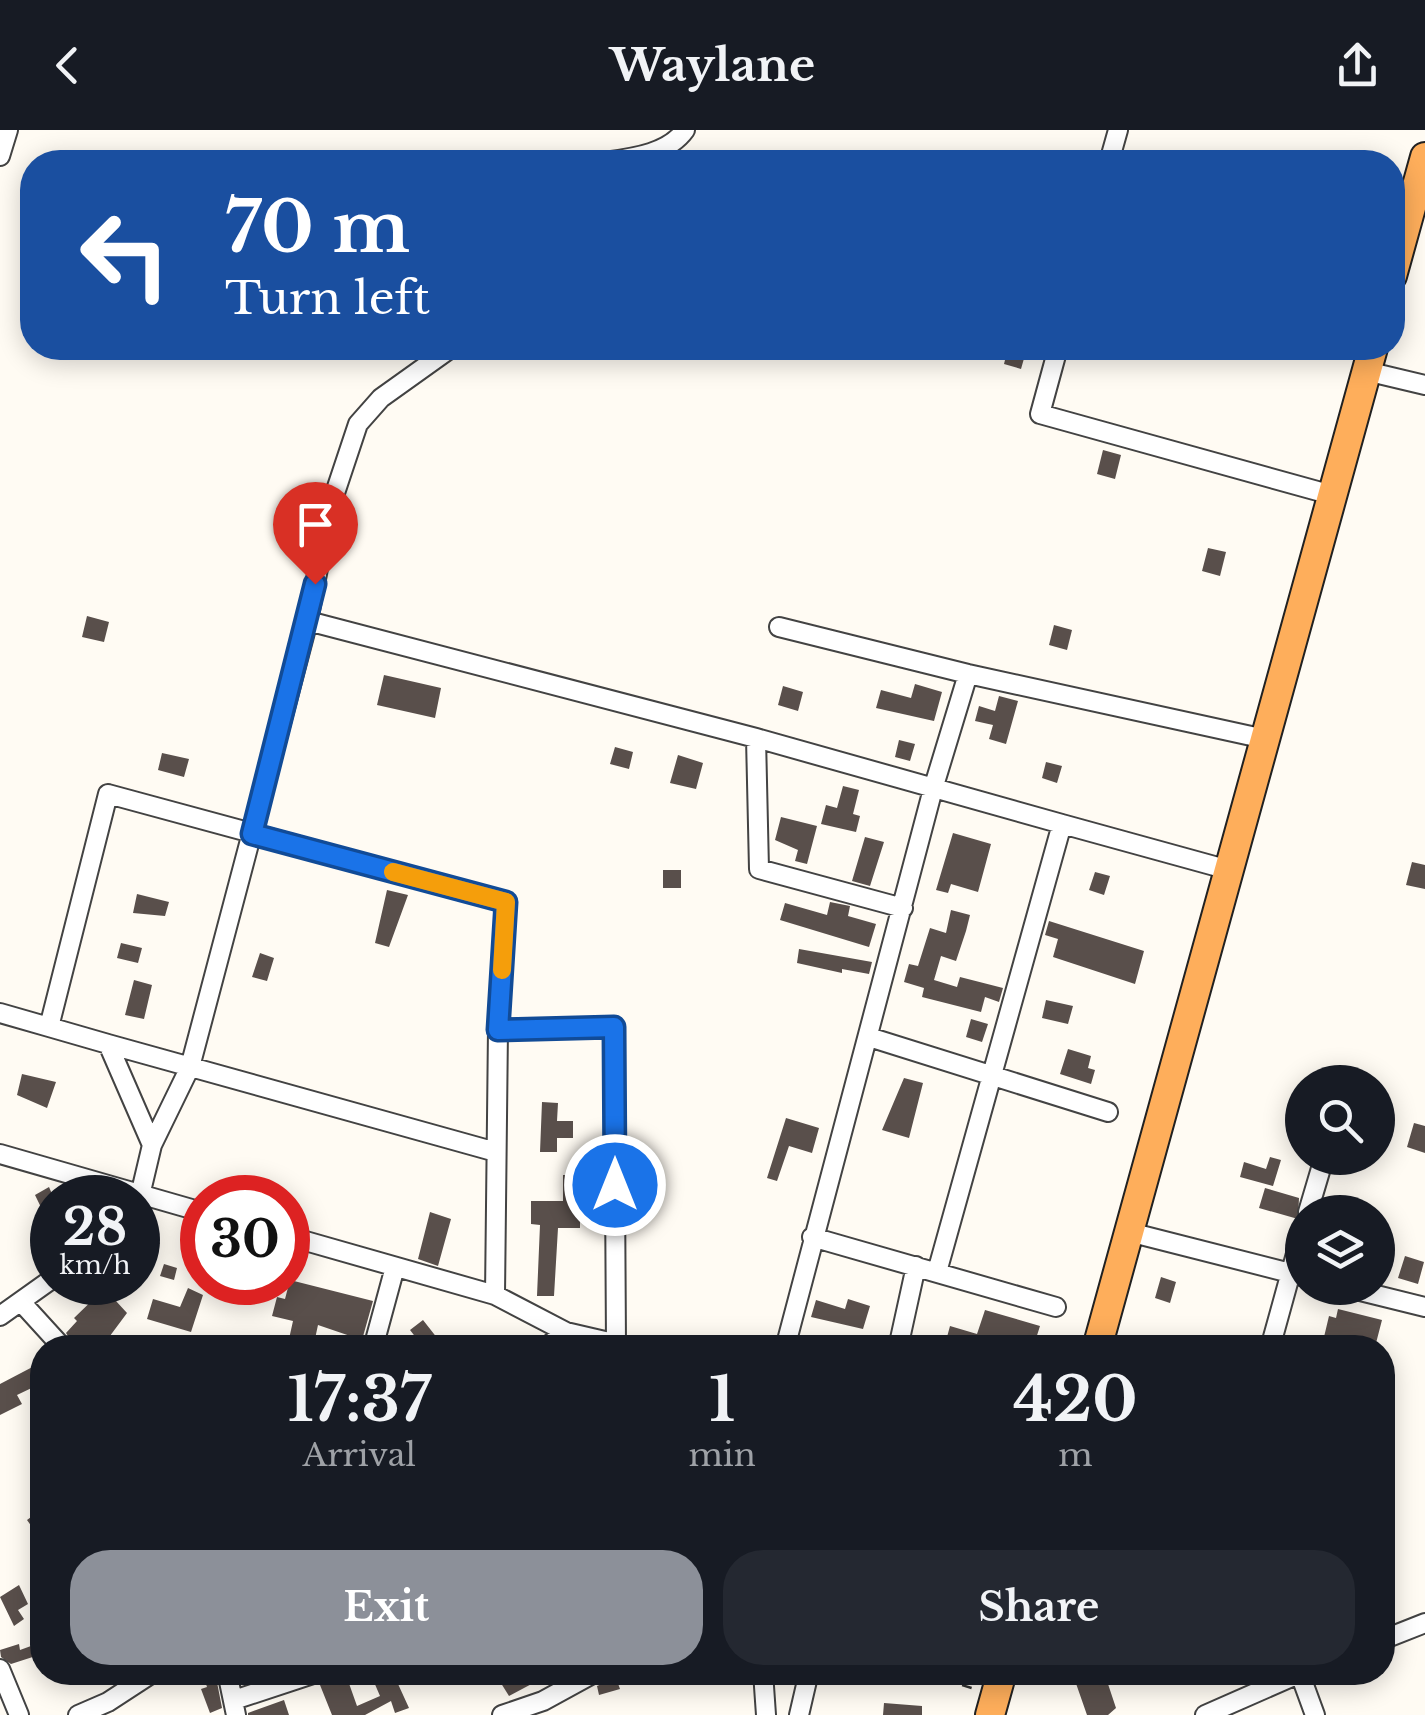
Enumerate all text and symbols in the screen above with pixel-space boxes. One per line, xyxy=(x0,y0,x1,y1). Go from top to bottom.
text: Waylane xyxy=(610,37,815,93)
icon: back xyxy=(40,38,95,93)
icon: share xyxy=(1330,38,1385,93)
text: 70 m xyxy=(225,184,410,271)
icon: left xyxy=(60,190,190,320)
text: Turn left xyxy=(225,270,430,326)
pin xyxy=(273,482,358,585)
icon: arrive xyxy=(288,497,343,552)
map controls xyxy=(1285,1065,1395,1305)
button: search xyxy=(1285,1065,1395,1175)
position arrow xyxy=(563,1133,667,1237)
speed limit sign: 30 xyxy=(180,1175,310,1305)
button: layers xyxy=(1285,1195,1395,1305)
text: 28 xyxy=(63,1196,127,1259)
text: km/h xyxy=(60,1250,130,1281)
text: 17:37 xyxy=(288,1363,431,1437)
text: 1 xyxy=(709,1363,735,1437)
text: 420 xyxy=(1013,1363,1137,1437)
text: Arrival xyxy=(303,1435,416,1475)
text: min xyxy=(688,1435,756,1475)
text: m xyxy=(1058,1435,1093,1475)
button: Exit xyxy=(70,1550,703,1665)
button: Share xyxy=(723,1550,1355,1665)

